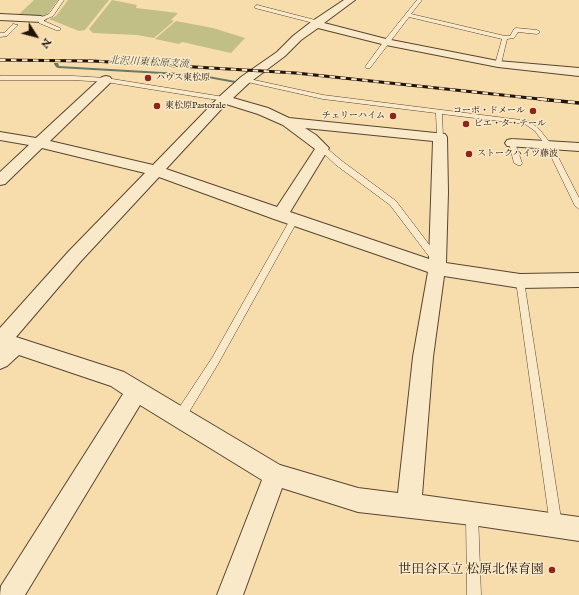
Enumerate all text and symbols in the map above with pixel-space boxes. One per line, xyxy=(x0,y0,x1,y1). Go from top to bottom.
north arrow xyxy=(16,16,56,56)
text: N xyxy=(37,35,54,51)
water label: 北沢川東松原支流 xyxy=(109,55,189,71)
marker: ハウス東松原 xyxy=(143,73,153,83)
place label: ハウス東松原 xyxy=(156,73,210,83)
marker: 東松原Pastorale xyxy=(152,101,162,111)
place label: 東松原Pastorale xyxy=(165,101,226,111)
place label: コーポ・ドメール xyxy=(453,106,525,116)
marker: コーポ・ドメール xyxy=(528,106,538,116)
place label: チェリーハイム xyxy=(322,111,385,121)
marker: チェリーハイム xyxy=(388,111,398,121)
marker: ビエ・タ・テール xyxy=(461,119,471,129)
place label: ビエ・タ・テール xyxy=(474,119,546,129)
marker: ストークハイツ藤波 xyxy=(464,149,474,159)
place label: ストークハイツ藤波 xyxy=(477,149,558,159)
place label: 世田谷区立 松原北保育園 xyxy=(398,562,544,578)
marker: 世田谷区立 松原北保育園 xyxy=(547,565,557,575)

